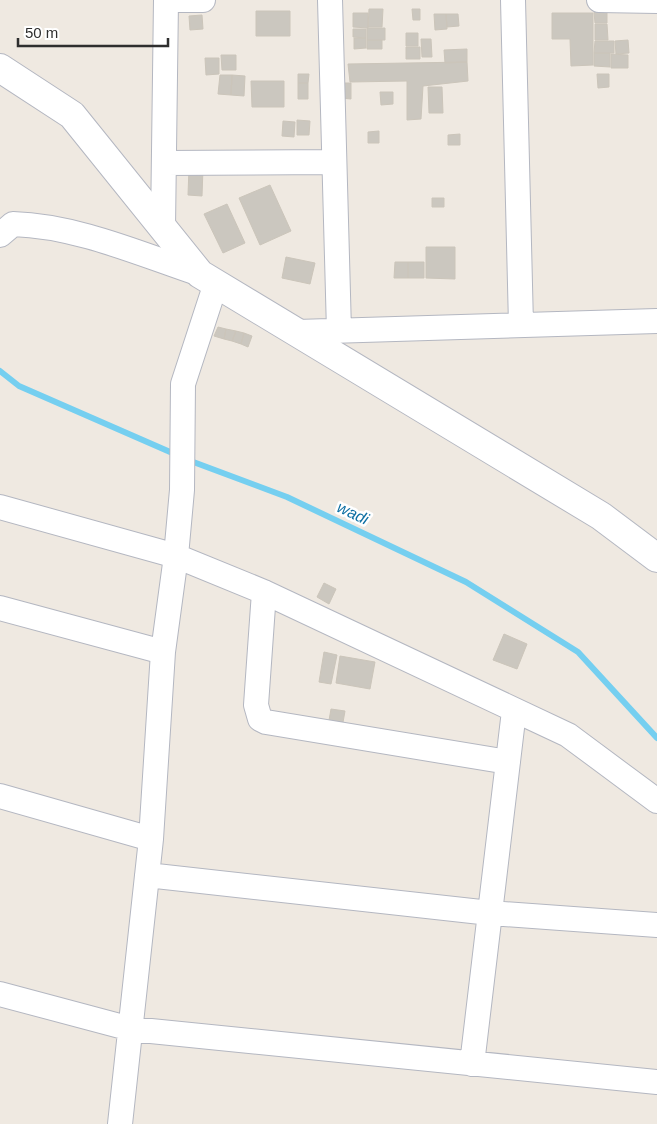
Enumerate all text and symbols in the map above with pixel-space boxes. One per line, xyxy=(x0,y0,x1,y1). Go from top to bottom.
scale bar xyxy=(18,15,168,47)
text: 50 m xyxy=(25,24,58,41)
water label: wadi xyxy=(334,498,372,528)

